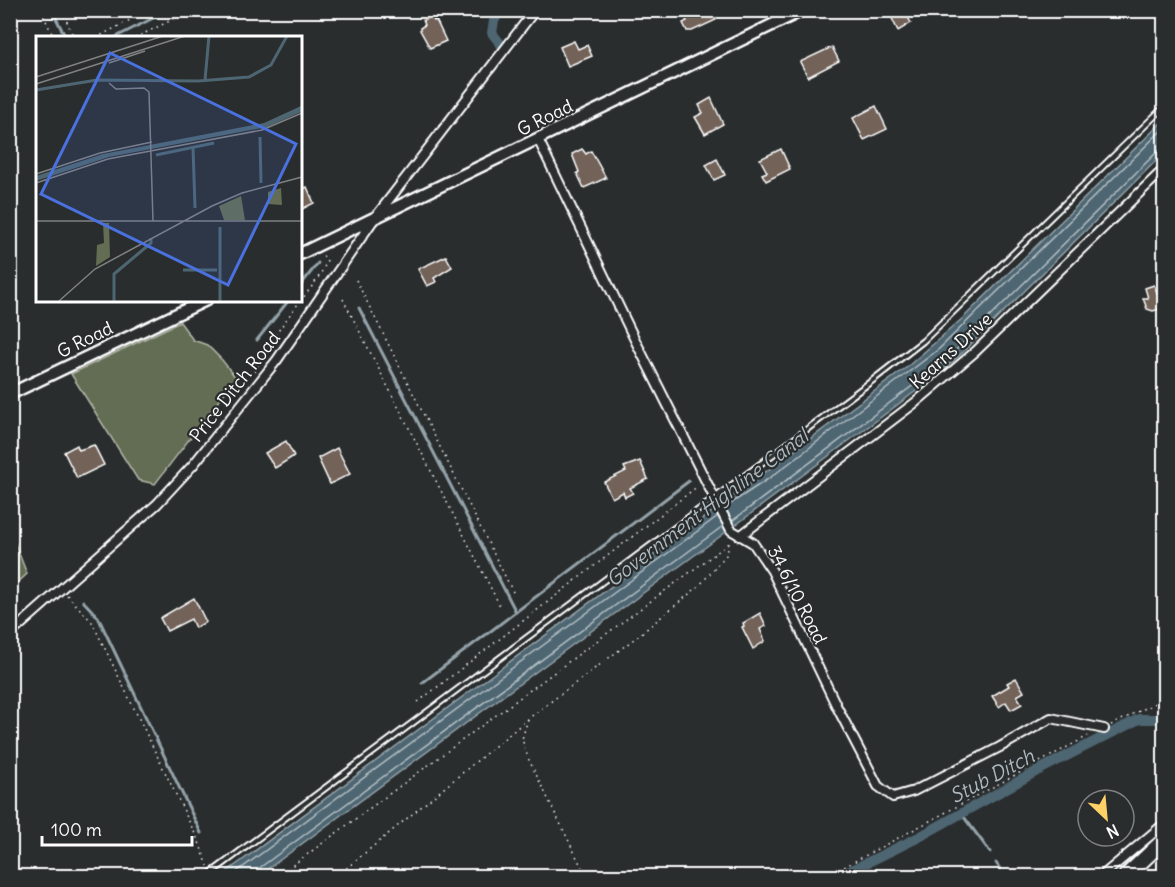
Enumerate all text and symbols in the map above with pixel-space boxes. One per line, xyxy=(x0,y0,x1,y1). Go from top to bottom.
inset map xyxy=(36,36,302,302)
street label: G Road xyxy=(513,94,577,141)
street label: Kearns Drive xyxy=(905,307,997,394)
street label: G Road xyxy=(53,316,117,363)
street label: Price Ditch Road xyxy=(184,327,285,447)
water label: Government Highline Canal xyxy=(601,422,815,592)
street label: 34 6/10 Road xyxy=(763,542,832,648)
water label: Stub Ditch xyxy=(945,743,1039,808)
north arrow xyxy=(1076,788,1136,848)
scale bar xyxy=(42,809,192,847)
text: 100 m xyxy=(51,818,102,841)
text: N xyxy=(1103,820,1122,843)

